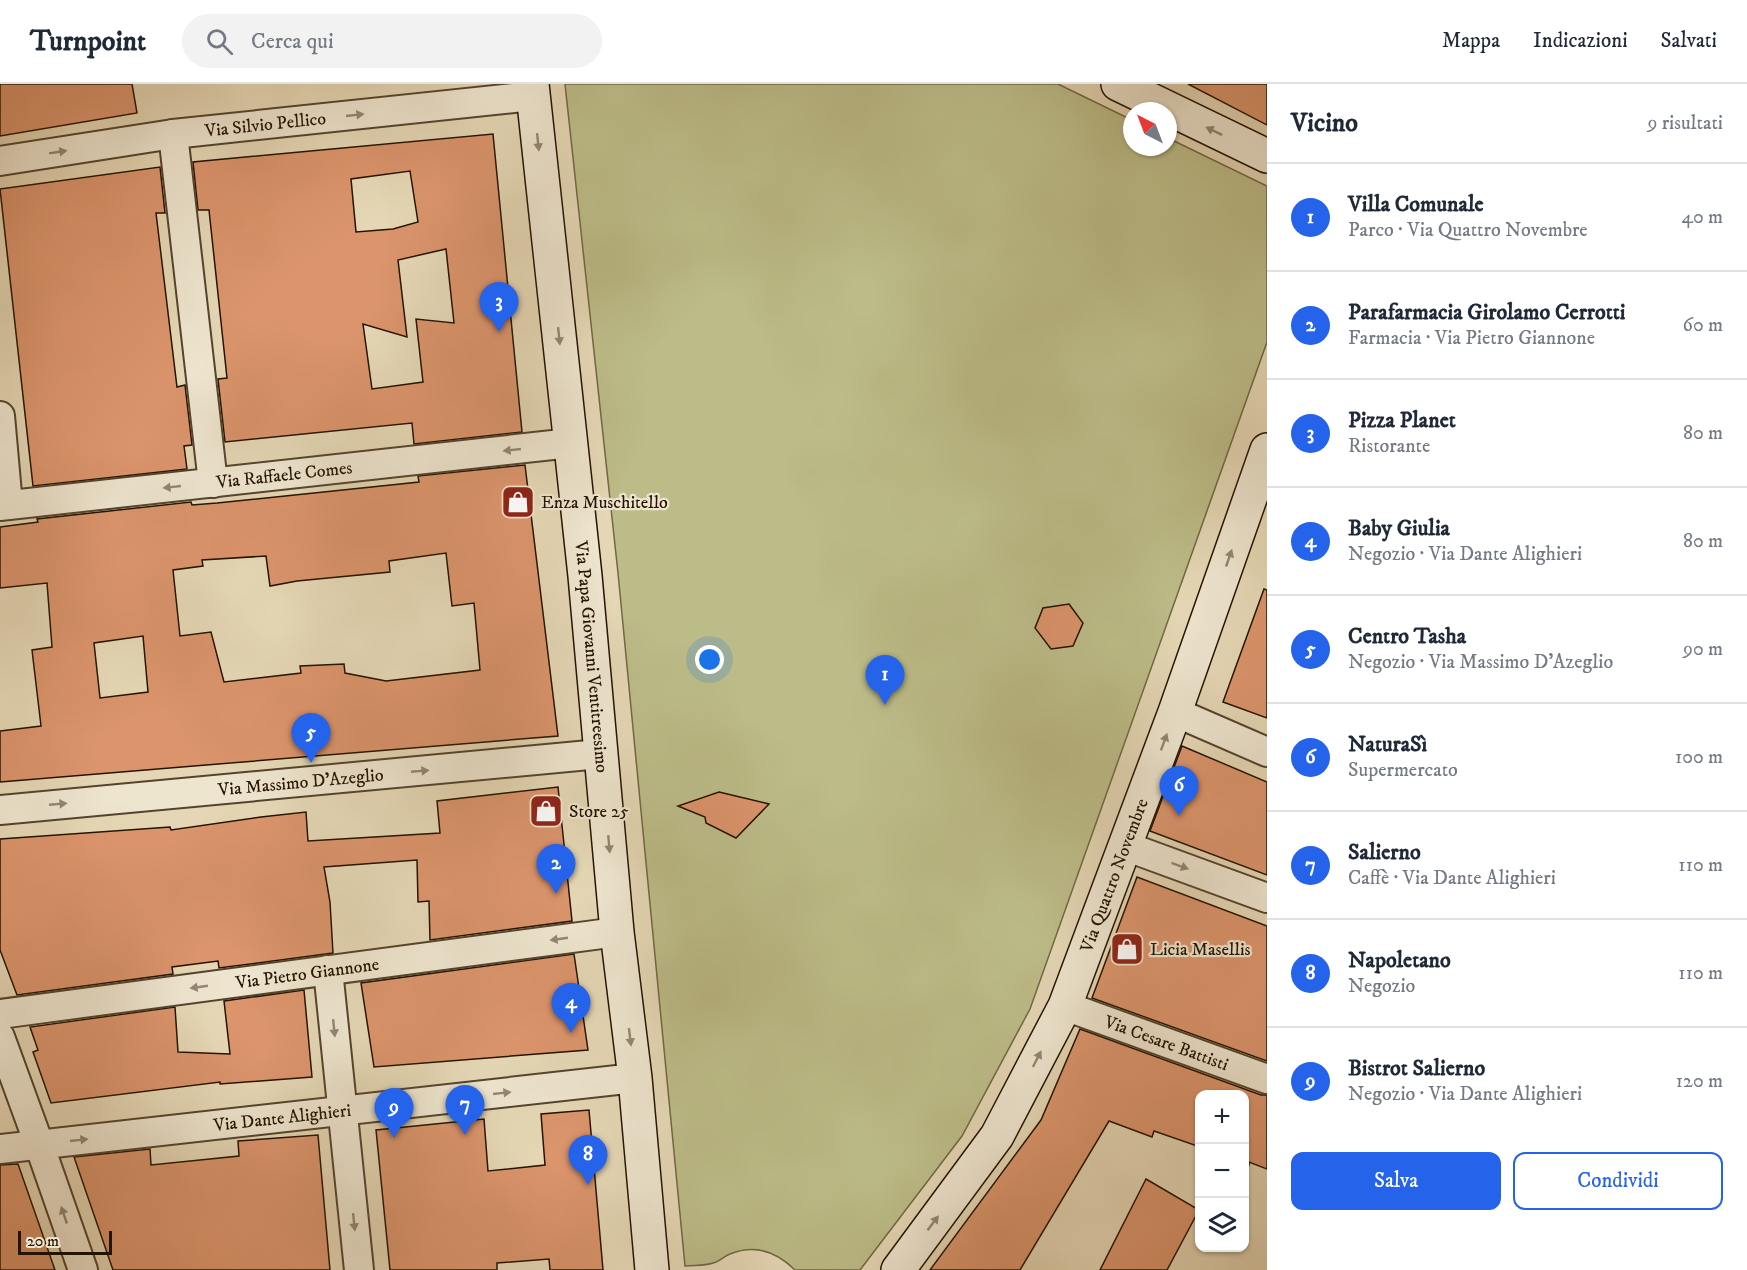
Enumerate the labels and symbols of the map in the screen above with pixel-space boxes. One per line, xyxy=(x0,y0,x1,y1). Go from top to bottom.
north arrow xyxy=(1123,102,1177,156)
street label: Via Silvio Pellico xyxy=(203,108,327,143)
one-way arrow xyxy=(346,110,365,120)
one-way arrow xyxy=(1206,126,1223,135)
one-way arrow xyxy=(533,133,542,152)
one-way arrow xyxy=(48,147,67,156)
pin: 3 xyxy=(480,282,518,332)
one-way arrow xyxy=(554,327,564,346)
one-way arrow xyxy=(503,445,522,455)
street label: Via Raffaele Comes xyxy=(214,457,353,494)
one-way arrow xyxy=(163,482,182,492)
shop icon: Enza Muschitello xyxy=(500,484,536,520)
place label: Enza Muschitello xyxy=(541,492,668,514)
street label: Via Papa Giovanni Ventitreesimo xyxy=(569,539,613,774)
one-way arrow xyxy=(1225,549,1235,567)
your location xyxy=(695,645,724,674)
pin: 1 xyxy=(866,656,904,705)
pin: 5 xyxy=(292,714,330,763)
one-way arrow xyxy=(1160,733,1169,751)
street label: Via Massimo D'Azeglio xyxy=(216,764,385,802)
one-way arrow xyxy=(410,766,429,776)
pin: 6 xyxy=(1160,766,1198,816)
shop icon: Store 25 xyxy=(528,793,564,829)
street label: Via Quattro Novembre xyxy=(1076,796,1154,956)
one-way arrow xyxy=(49,800,68,809)
place label: Store 25 xyxy=(569,801,629,823)
one-way arrow xyxy=(604,834,614,853)
pin: 2 xyxy=(536,844,576,894)
one-way arrow xyxy=(1171,862,1189,872)
shop icon: Licia Masellis xyxy=(1109,931,1145,967)
one-way arrow xyxy=(549,935,568,944)
place label: Licia Masellis xyxy=(1150,939,1251,961)
street label: Via Pietro Giannone xyxy=(233,954,380,995)
one-way arrow xyxy=(189,983,208,992)
pin: 4 xyxy=(552,984,590,1033)
street label: Via Cesare Battisti xyxy=(1100,1011,1231,1076)
one-way arrow xyxy=(329,1019,339,1038)
one-way arrow xyxy=(625,1028,635,1047)
one-way arrow xyxy=(1033,1051,1042,1068)
pin: 7 xyxy=(446,1086,484,1135)
pin: 9 xyxy=(374,1088,414,1138)
one-way arrow xyxy=(493,1088,512,1098)
street label: Via Dante Alighieri xyxy=(212,1100,352,1137)
one-way arrow xyxy=(70,1135,89,1144)
pin: 8 xyxy=(568,1136,608,1185)
one-way arrow xyxy=(58,1206,68,1224)
one-way arrow xyxy=(349,1213,359,1232)
one-way arrow xyxy=(926,1216,938,1231)
scale bar xyxy=(18,1228,112,1256)

